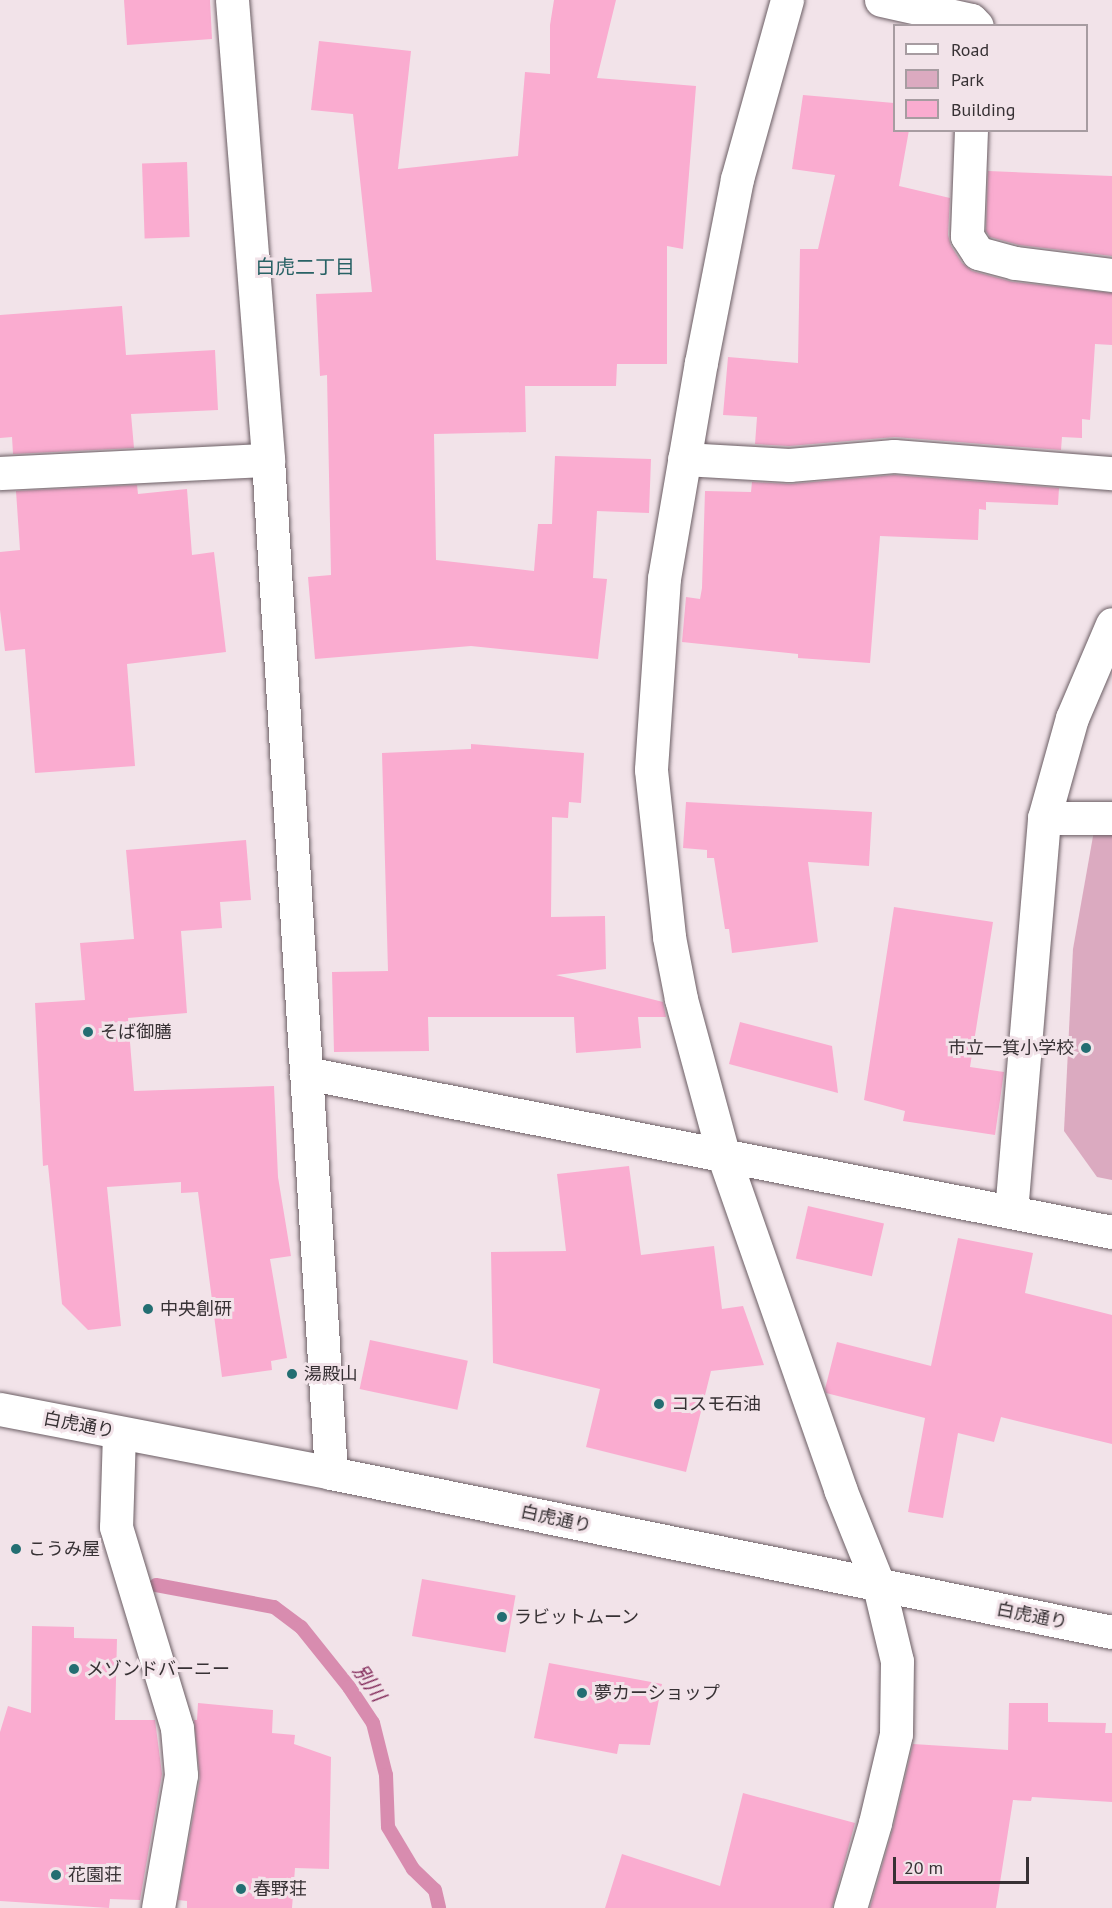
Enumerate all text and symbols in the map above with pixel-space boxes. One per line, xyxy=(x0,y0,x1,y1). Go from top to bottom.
legend xyxy=(893,24,1088,132)
text: Road xyxy=(951,38,989,61)
text: Park xyxy=(951,68,984,91)
text: Building xyxy=(951,98,1015,121)
district label: 白虎二丁目 xyxy=(255,255,355,279)
place label: そば御膳 xyxy=(100,1021,172,1043)
marker: そば御膳 xyxy=(81,1025,95,1039)
place label: 市立一箕小学校 xyxy=(948,1037,1074,1059)
marker: 市立一箕小学校 xyxy=(1079,1041,1093,1055)
place label: 中央創研 xyxy=(160,1298,232,1320)
marker: 中央創研 xyxy=(141,1302,155,1316)
place label: 湯殿山 xyxy=(304,1363,358,1385)
marker: 湯殿山 xyxy=(285,1367,299,1381)
place label: コスモ石油 xyxy=(671,1393,761,1415)
marker: コスモ石油 xyxy=(652,1397,666,1411)
street label: 白虎通り xyxy=(42,1408,116,1442)
street label: 白虎通り xyxy=(519,1501,593,1537)
place label: こうみ屋 xyxy=(28,1538,100,1560)
marker: こうみ屋 xyxy=(9,1542,23,1556)
street label: 白虎通り xyxy=(995,1599,1069,1633)
place label: ラビットムーン xyxy=(514,1606,640,1628)
marker: ラビットムーン xyxy=(495,1610,509,1624)
place label: メゾンドバーニー xyxy=(86,1658,230,1680)
water label: 別川 xyxy=(348,1660,390,1706)
marker: メゾンドバーニー xyxy=(67,1662,81,1676)
place label: 夢カーショップ xyxy=(594,1682,720,1704)
marker: 夢カーショップ xyxy=(575,1686,589,1700)
scale bar xyxy=(896,1845,1032,1883)
text: 20 m xyxy=(904,1856,943,1879)
place label: 花園荘 xyxy=(68,1864,122,1886)
marker: 花園荘 xyxy=(49,1868,63,1882)
place label: 春野荘 xyxy=(253,1878,307,1900)
marker: 春野荘 xyxy=(234,1882,248,1896)

